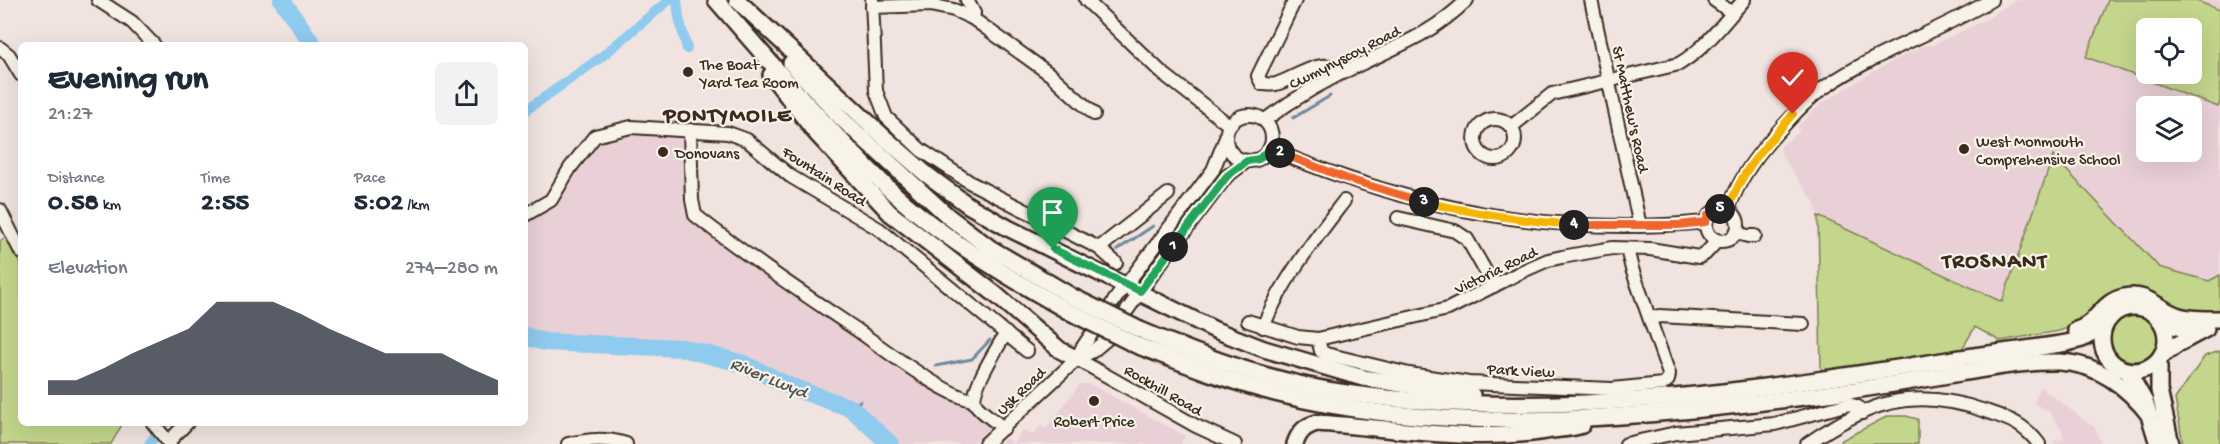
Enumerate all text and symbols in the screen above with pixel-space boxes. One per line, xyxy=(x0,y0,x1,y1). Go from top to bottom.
map controls xyxy=(2136,18,2202,162)
button: locate xyxy=(2136,18,2202,84)
street label: Cwmynyscoy Road xyxy=(1287,22,1406,95)
street label: St Matthew's Road xyxy=(1606,45,1652,176)
pin xyxy=(1767,52,1818,114)
place label: The Boat Yard Tea Room xyxy=(698,57,799,94)
icon: check xyxy=(1776,61,1809,94)
text: Evening run xyxy=(48,62,208,100)
button: share xyxy=(435,62,498,125)
marker: The Boat Yard Tea Room xyxy=(681,65,695,79)
button: layers xyxy=(2136,96,2202,162)
text: 21:27 xyxy=(48,104,92,127)
district label: PONTYMOILE xyxy=(663,104,792,130)
place label: West Monmouth Comprehensive School xyxy=(1976,134,2121,171)
pin: 2 xyxy=(1265,138,1295,168)
marker: West Monmouth Comprehensive School xyxy=(1957,142,1971,156)
street label: Fountain Road xyxy=(776,143,870,213)
text: 2 xyxy=(1276,143,1284,162)
marker: Donovans xyxy=(656,145,670,159)
place label: Donovans xyxy=(674,146,740,165)
text: Distance xyxy=(48,170,105,189)
text: Time xyxy=(201,170,230,189)
text: Pace xyxy=(354,170,385,189)
pin xyxy=(1027,187,1078,249)
pin: 3 xyxy=(1409,187,1439,217)
text: 0.58 xyxy=(48,189,99,220)
text: 2:55 xyxy=(201,189,249,220)
text: 5:02 xyxy=(354,189,403,220)
text: 3 xyxy=(1420,192,1428,211)
pin: 5 xyxy=(1705,194,1735,224)
icon: arrive xyxy=(1036,196,1069,229)
text: km xyxy=(99,197,121,216)
text: /km xyxy=(403,197,429,216)
text: 5 xyxy=(1716,199,1724,218)
pin: 4 xyxy=(1559,210,1589,240)
text: 4 xyxy=(1570,215,1578,234)
pin: 1 xyxy=(1158,232,1188,262)
text: 1 xyxy=(1170,237,1176,256)
street label: Victoria Road xyxy=(1451,243,1542,301)
district label: TROSNANT xyxy=(1940,250,2048,276)
text: Elevation xyxy=(48,258,128,281)
text: 274–280 m xyxy=(405,258,498,281)
water label: River Lwyd xyxy=(727,354,812,405)
street label: Park View xyxy=(1486,361,1556,384)
street label: Rockhill Road xyxy=(1120,362,1206,423)
street label: Usk Road xyxy=(994,363,1052,421)
marker: Robert Price xyxy=(1087,394,1101,408)
place label: Robert Price xyxy=(1053,414,1135,433)

